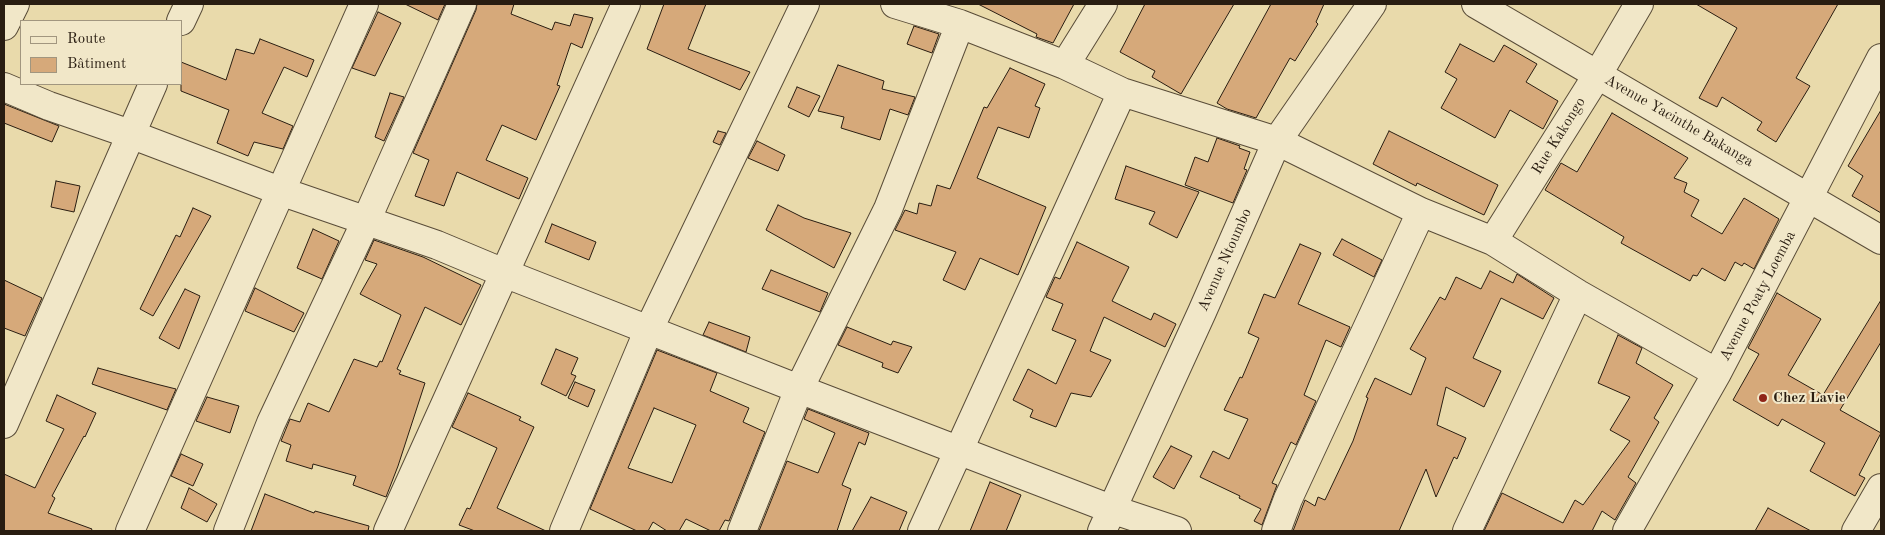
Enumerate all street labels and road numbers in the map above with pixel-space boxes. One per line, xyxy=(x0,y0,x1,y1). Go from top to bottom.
street label: Avenue Yacinthe Bakanga xyxy=(1601,71,1757,171)
street label: Rue Kakongo xyxy=(1528,94,1590,178)
street label: Avenue Ntoumbo xyxy=(1194,206,1256,314)
street label: Avenue Poaty Loemba xyxy=(1716,228,1800,364)

